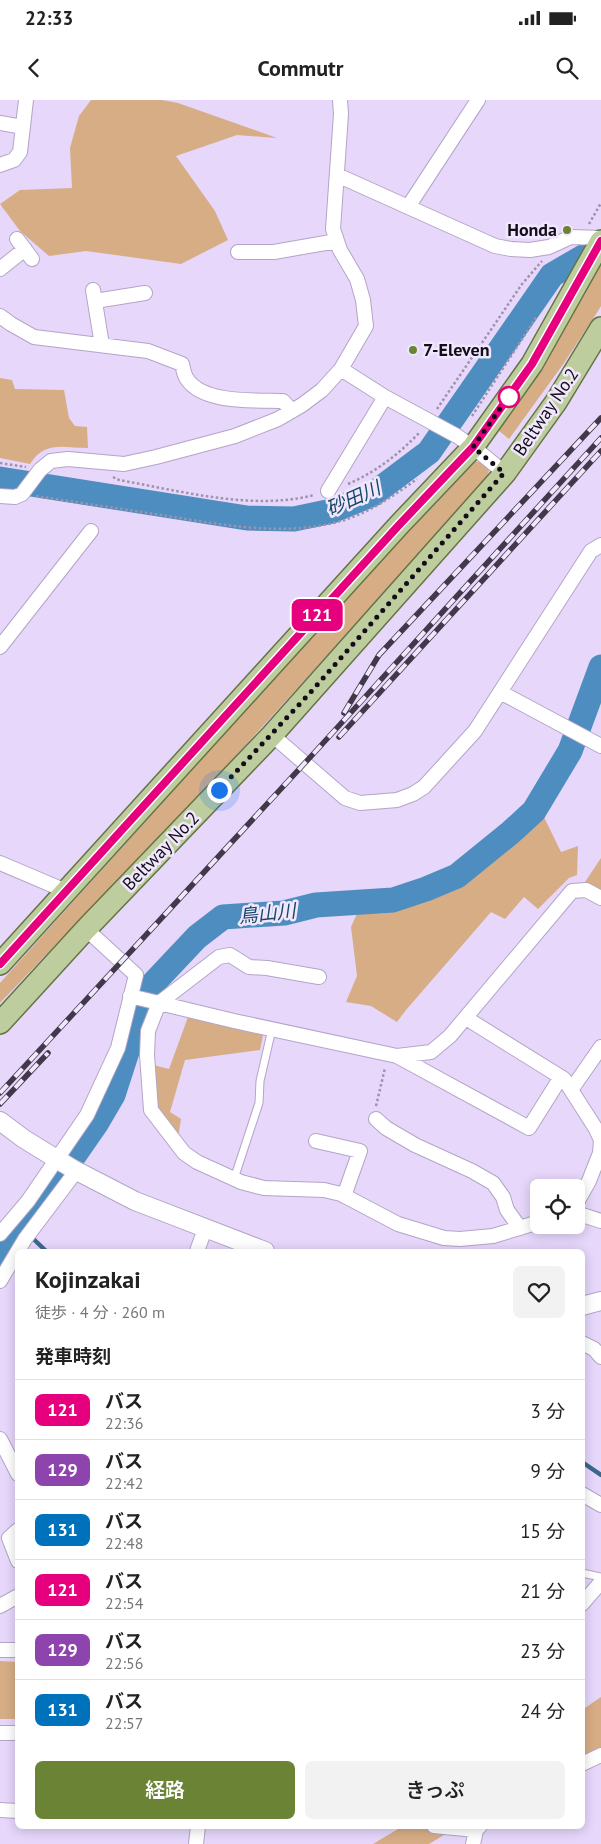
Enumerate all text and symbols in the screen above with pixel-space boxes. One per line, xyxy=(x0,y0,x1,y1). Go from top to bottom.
text: 22:33 xyxy=(25,6,73,30)
icon: back xyxy=(20,54,48,82)
text: Commutr xyxy=(258,54,343,82)
icon: search xyxy=(553,54,581,82)
place label: Honda xyxy=(507,218,557,241)
marker: Honda xyxy=(561,224,573,236)
place label: 7-Eleven xyxy=(423,338,490,361)
marker: 7-Eleven xyxy=(407,344,419,356)
street label: Beltway No.2 xyxy=(508,363,583,460)
unlabelled marker xyxy=(498,386,520,408)
water label: 砂田川 xyxy=(322,475,386,521)
line badge: 121 xyxy=(288,599,346,631)
text: 121 xyxy=(302,603,332,626)
your location xyxy=(207,778,232,803)
street label: Beltway No.2 xyxy=(117,806,204,895)
water label: 鳥山川 xyxy=(237,898,299,928)
map controls xyxy=(530,1179,585,1234)
button: locate xyxy=(530,1179,585,1234)
text: Kojinzakai xyxy=(35,1264,141,1295)
button: heart xyxy=(513,1266,565,1318)
text: 徒歩 · 4 分 · 260 m xyxy=(35,1302,165,1322)
text: 発車時刻 xyxy=(35,1344,111,1368)
text: バス xyxy=(105,1389,143,1413)
text: 121 xyxy=(47,1398,78,1421)
text: 3 分 xyxy=(531,1399,565,1423)
text: 22:36 xyxy=(105,1413,143,1433)
text: バス xyxy=(105,1449,143,1473)
text: 129 xyxy=(47,1458,78,1481)
text: 9 分 xyxy=(531,1459,565,1483)
text: 22:42 xyxy=(105,1473,143,1493)
text: バス xyxy=(105,1509,143,1533)
text: 131 xyxy=(47,1518,78,1541)
text: 15 分 xyxy=(520,1519,565,1543)
text: 22:48 xyxy=(105,1533,143,1553)
text: バス xyxy=(105,1569,143,1593)
text: 121 xyxy=(47,1578,78,1601)
text: 21 分 xyxy=(520,1579,565,1603)
text: 22:54 xyxy=(105,1593,143,1613)
text: バス xyxy=(105,1629,143,1653)
text: 129 xyxy=(47,1638,78,1661)
text: 23 分 xyxy=(520,1639,565,1663)
text: 22:56 xyxy=(105,1653,143,1673)
text: バス xyxy=(105,1689,143,1713)
text: 131 xyxy=(47,1698,78,1721)
text: 24 分 xyxy=(520,1699,565,1723)
text: 22:57 xyxy=(105,1713,143,1733)
button: 経路 xyxy=(35,1761,295,1819)
button: きっぷ xyxy=(305,1761,565,1819)

